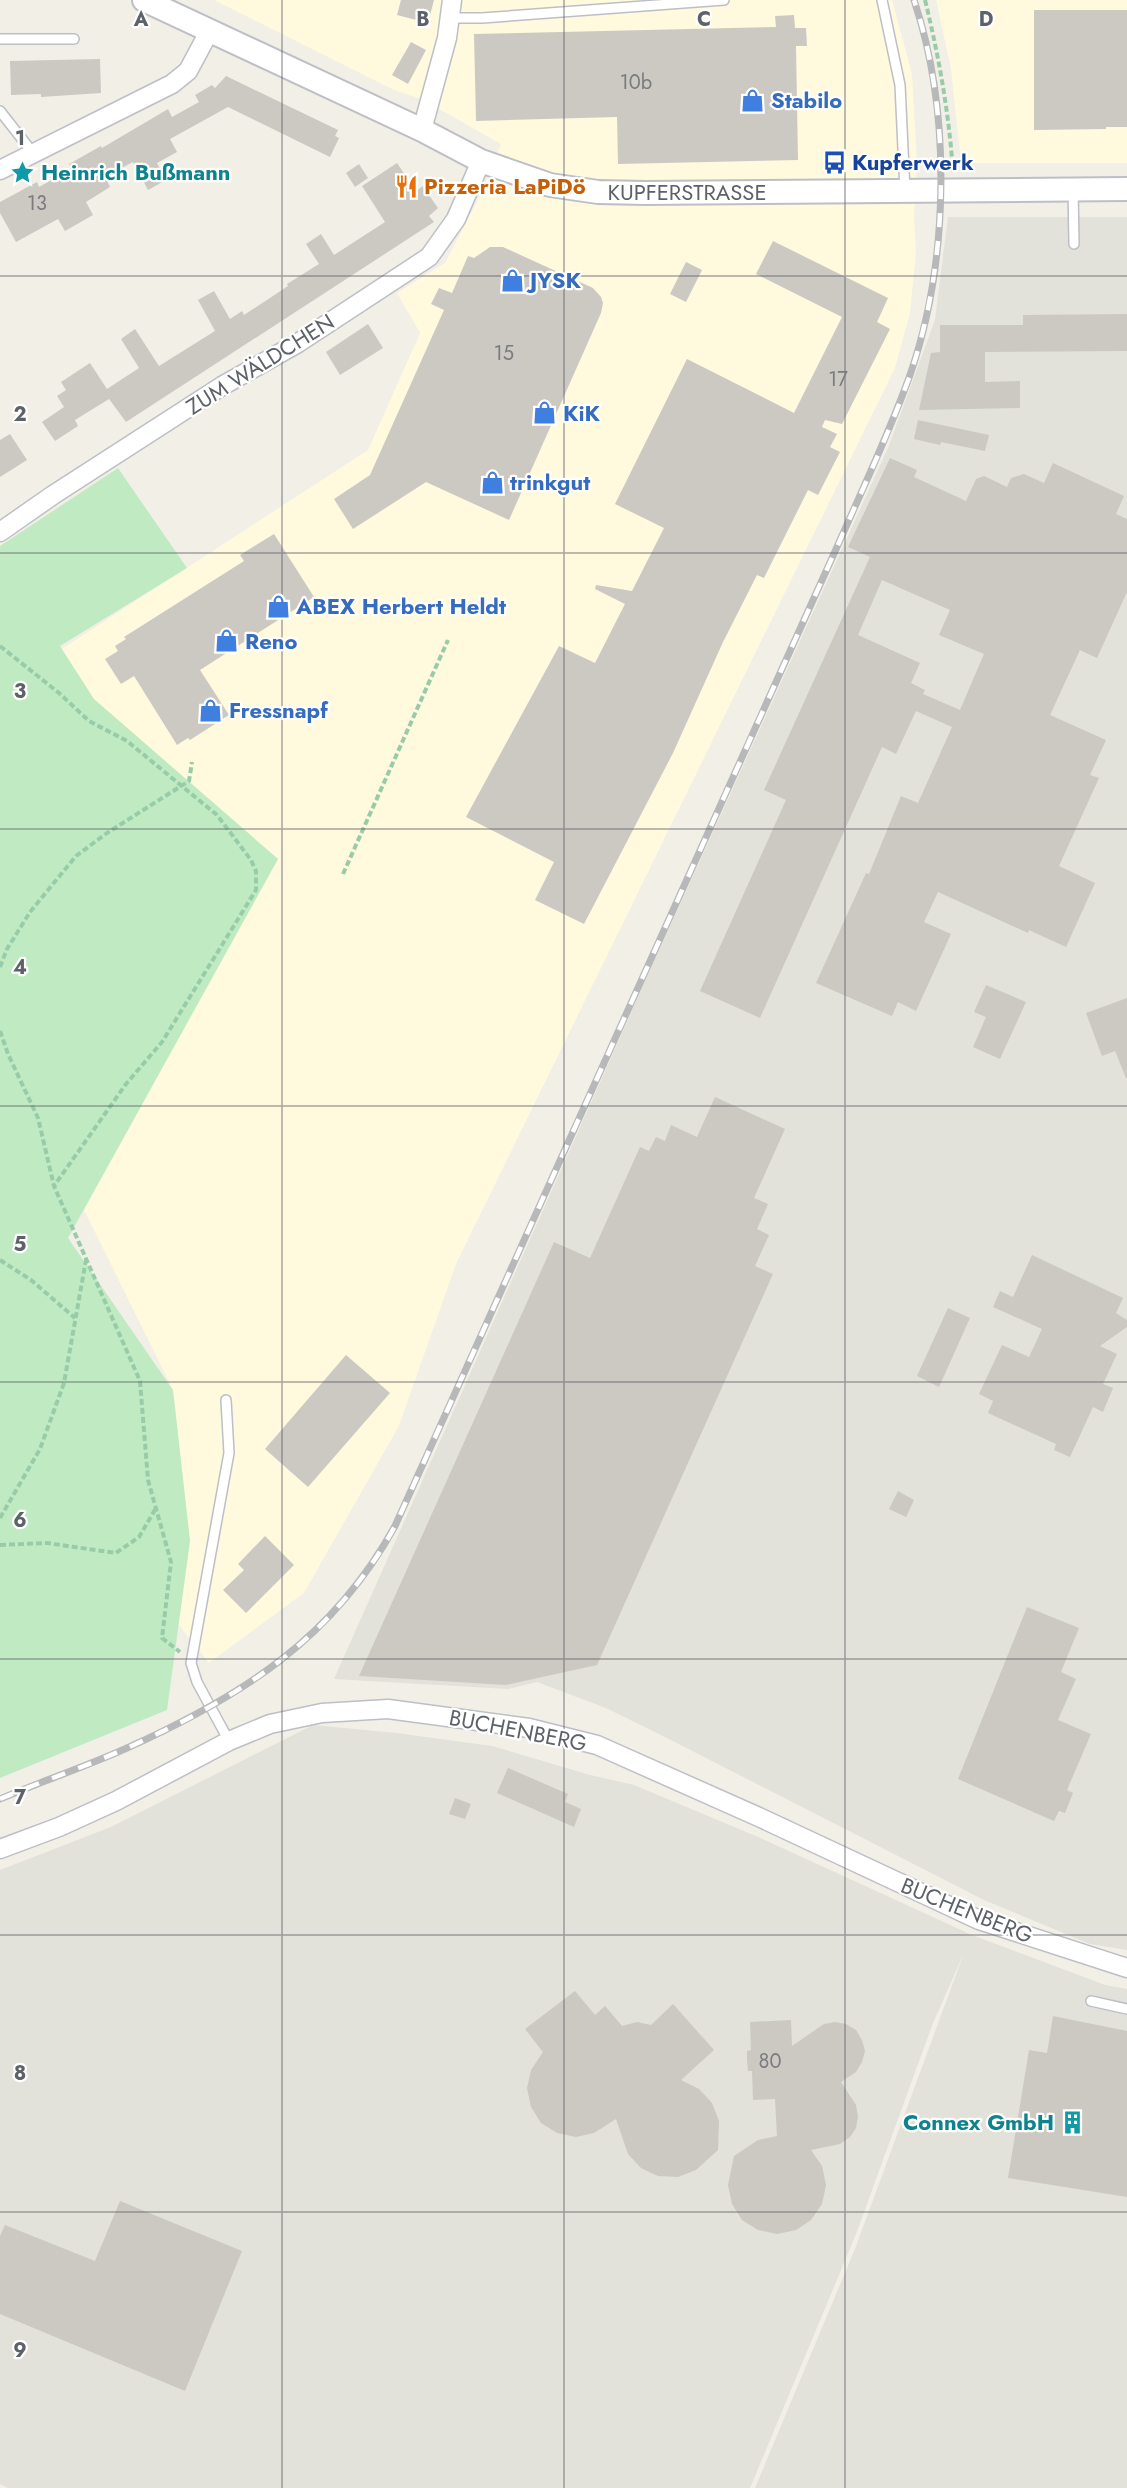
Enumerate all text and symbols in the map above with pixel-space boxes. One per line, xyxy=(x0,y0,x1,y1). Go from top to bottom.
text: A xyxy=(133,5,149,34)
text: B xyxy=(416,5,430,34)
text: C xyxy=(697,5,711,34)
text: D xyxy=(979,5,993,34)
house number: 10b xyxy=(620,68,652,97)
place label: Stabilo xyxy=(771,84,842,116)
shop icon: Stabilo xyxy=(740,87,766,113)
text: 1 xyxy=(15,124,25,153)
place label: Kupferwerk xyxy=(852,146,974,178)
bus stop icon: Kupferwerk xyxy=(821,149,847,175)
place label: Heinrich Bußmann xyxy=(41,156,230,188)
place icon: Heinrich Bußmann xyxy=(10,159,36,185)
place label: Pizzeria LaPiDö xyxy=(424,170,586,202)
restaurant icon: Pizzeria LaPiDö xyxy=(393,173,419,199)
street label: KUPFERSTRASSE xyxy=(607,176,767,208)
house number: 13 xyxy=(27,189,47,218)
place label: JYSK xyxy=(526,264,582,296)
shop icon: JYSK xyxy=(499,267,525,293)
street label: ZUM WÄLDCHEN xyxy=(180,306,340,422)
house number: 15 xyxy=(494,339,514,368)
house number: 17 xyxy=(828,365,848,394)
place label: KiK xyxy=(563,397,600,429)
text: 2 xyxy=(13,400,27,429)
shop icon: KiK xyxy=(532,400,558,426)
place label: trinkgut xyxy=(510,466,590,498)
shop icon: trinkgut xyxy=(479,469,505,495)
place label: ABEX Herbert Heldt xyxy=(295,590,506,622)
shop icon: ABEX Herbert Heldt xyxy=(265,593,291,619)
place label: Reno xyxy=(245,625,297,657)
shop icon: Reno xyxy=(214,628,240,654)
text: 3 xyxy=(14,677,26,706)
place label: Fressnapf xyxy=(229,694,329,726)
shop icon: Fressnapf xyxy=(198,697,224,723)
text: 4 xyxy=(13,953,27,982)
text: 5 xyxy=(14,1230,27,1259)
text: 6 xyxy=(13,1506,27,1535)
street label: BUCHENBERG xyxy=(446,1701,590,1759)
text: 7 xyxy=(14,1783,27,1812)
street label: BUCHENBERG xyxy=(896,1869,1038,1951)
house number: 80 xyxy=(759,2047,781,2076)
text: 8 xyxy=(14,2059,26,2088)
place label: Connex GmbH xyxy=(903,2106,1054,2138)
building icon: Connex GmbH xyxy=(1059,2109,1085,2135)
text: 9 xyxy=(13,2336,27,2365)

